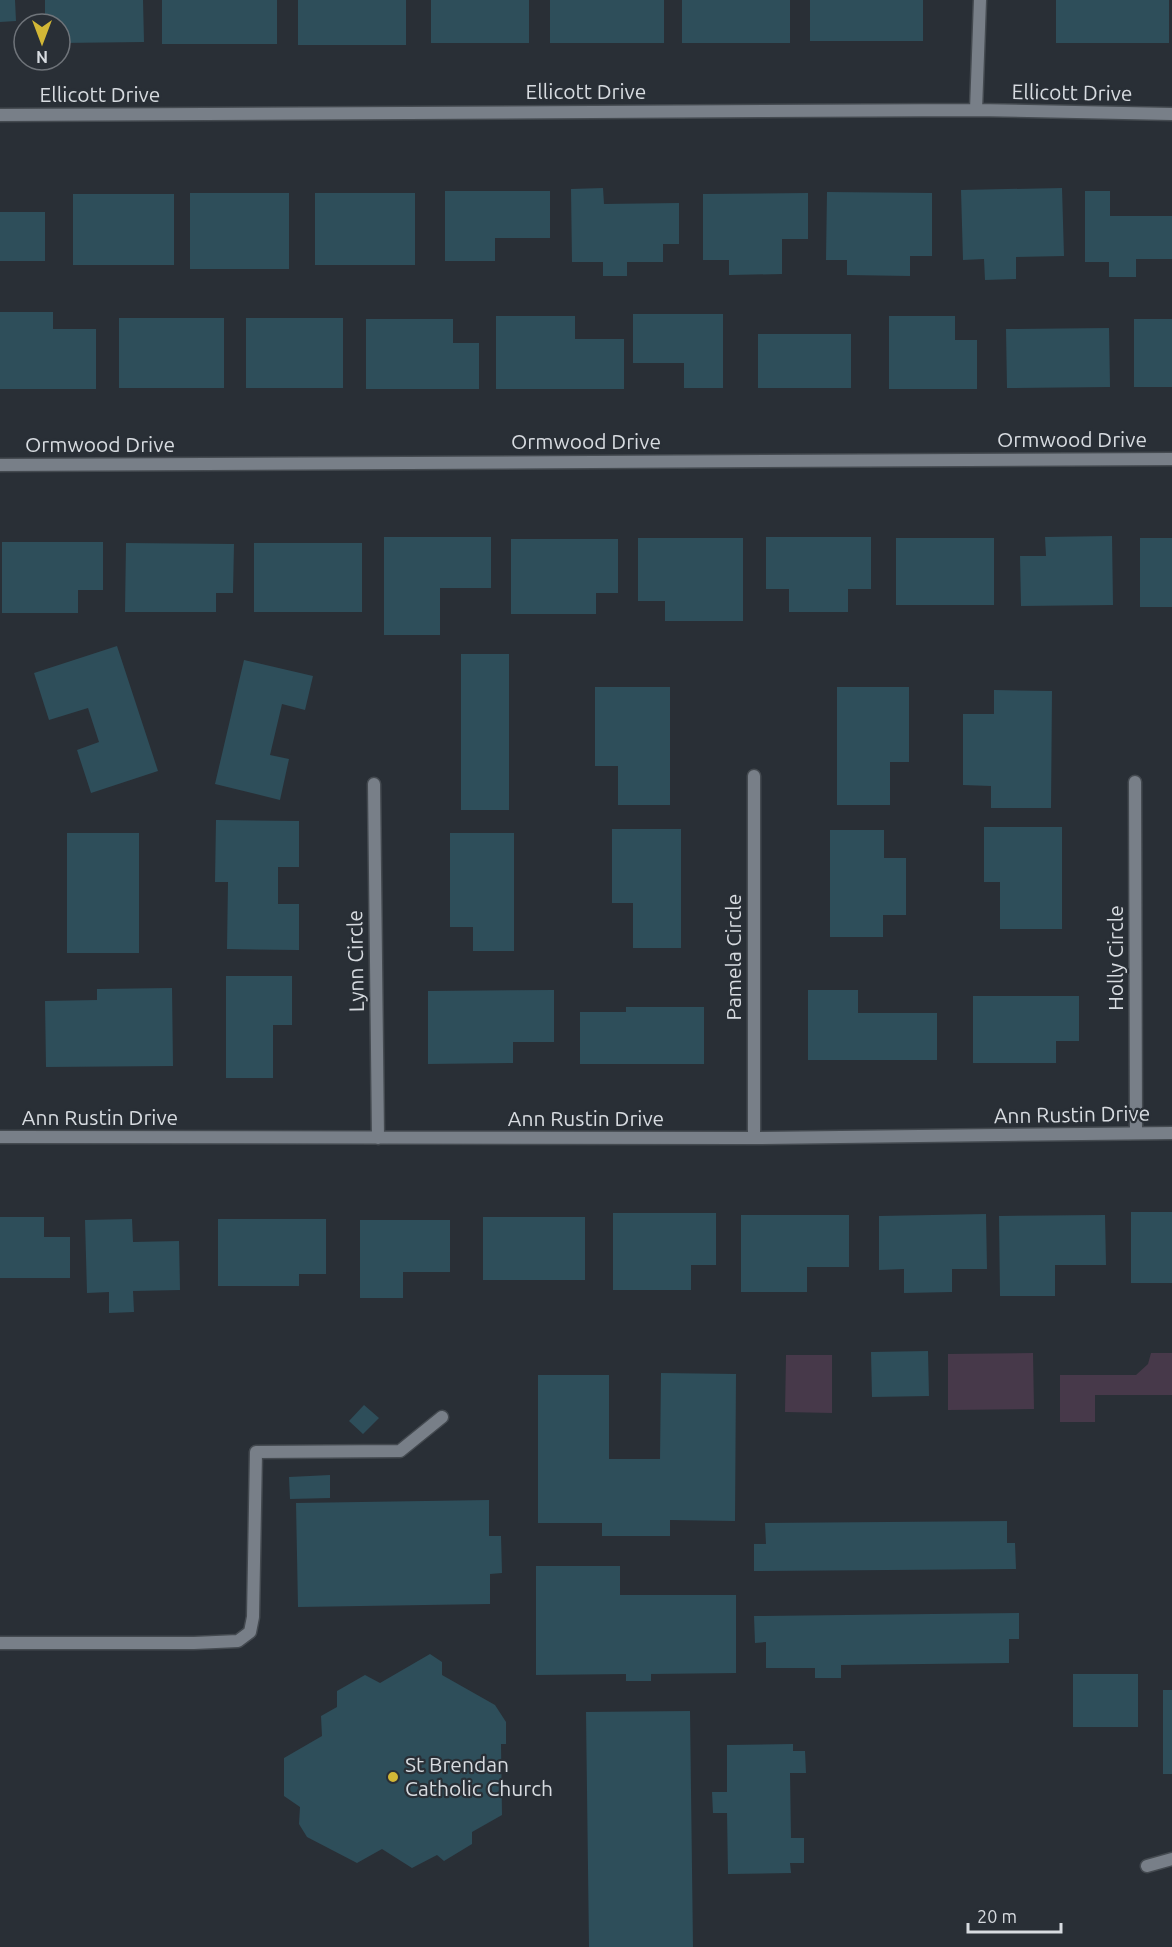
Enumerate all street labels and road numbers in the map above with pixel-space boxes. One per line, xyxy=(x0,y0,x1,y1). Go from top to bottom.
street label: Ellicott Drive xyxy=(526,79,646,103)
street label: Ellicott Drive xyxy=(1011,79,1133,105)
street label: Ellicott Drive xyxy=(40,82,160,106)
street label: Ormwood Drive xyxy=(997,427,1147,451)
street label: Ormwood Drive xyxy=(511,429,661,453)
street label: Ormwood Drive xyxy=(25,432,175,456)
street label: Pamela Circle xyxy=(721,894,745,1020)
street label: Holly Circle xyxy=(1103,905,1127,1011)
street label: Lynn Circle xyxy=(342,910,368,1012)
street label: Ann Rustin Drive xyxy=(994,1101,1150,1127)
street label: Ann Rustin Drive xyxy=(22,1105,178,1129)
street label: Ann Rustin Drive xyxy=(508,1106,664,1130)

